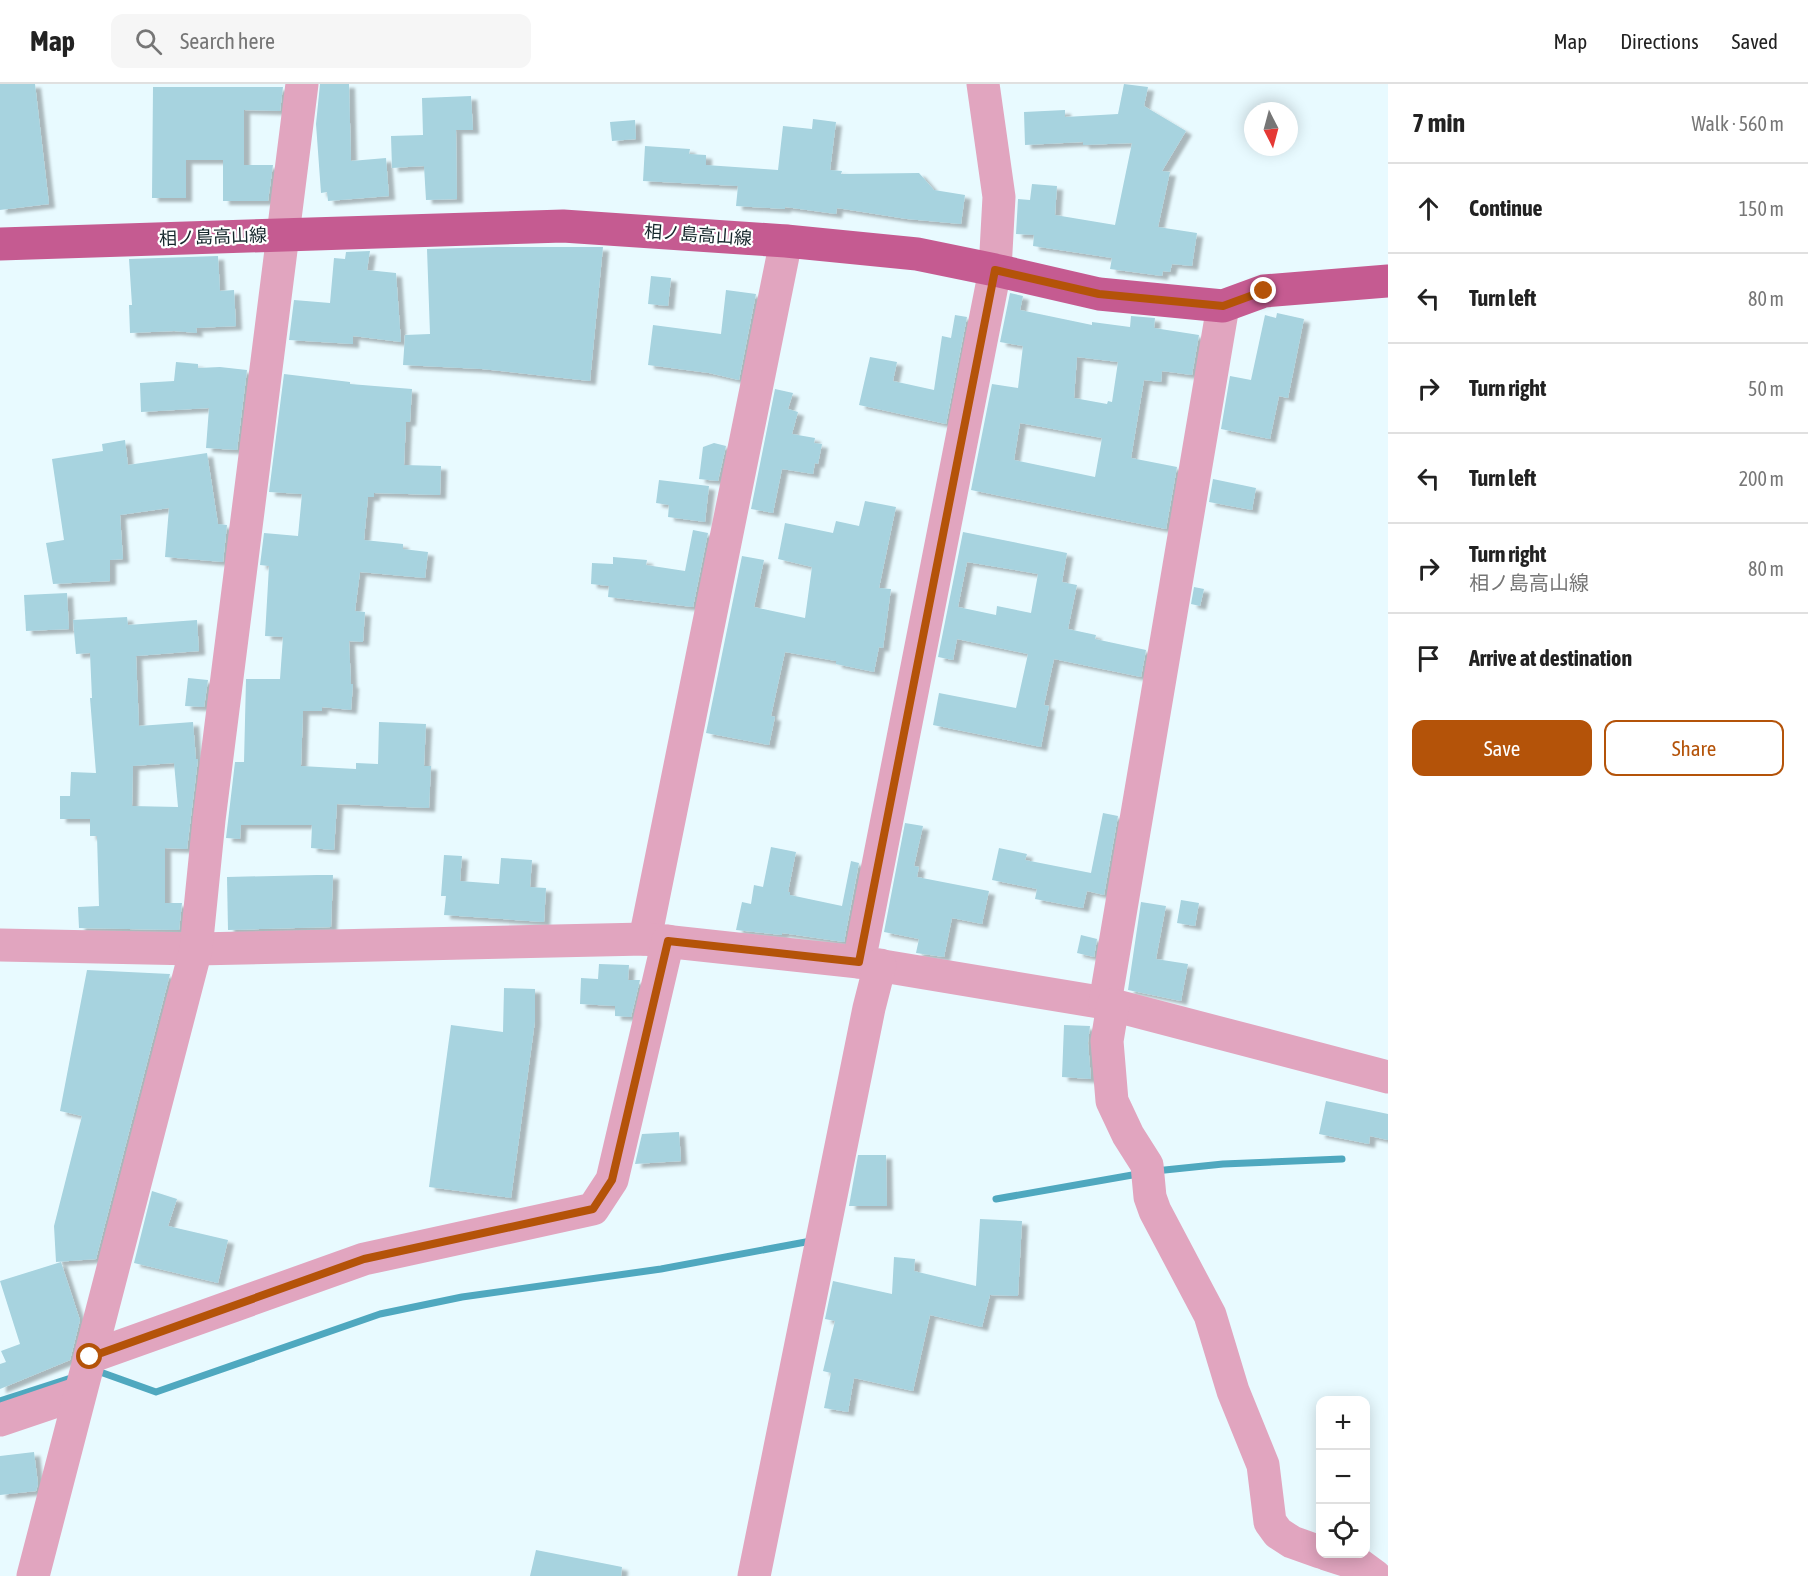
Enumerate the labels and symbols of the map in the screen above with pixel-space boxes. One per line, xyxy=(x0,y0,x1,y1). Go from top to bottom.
north arrow xyxy=(1244,102,1298,156)
street label: 相ノ島高山線 xyxy=(643,220,753,249)
street label: 相ノ島高山線 xyxy=(159,224,267,249)
route end xyxy=(1250,277,1276,303)
route start xyxy=(76,1343,102,1369)

